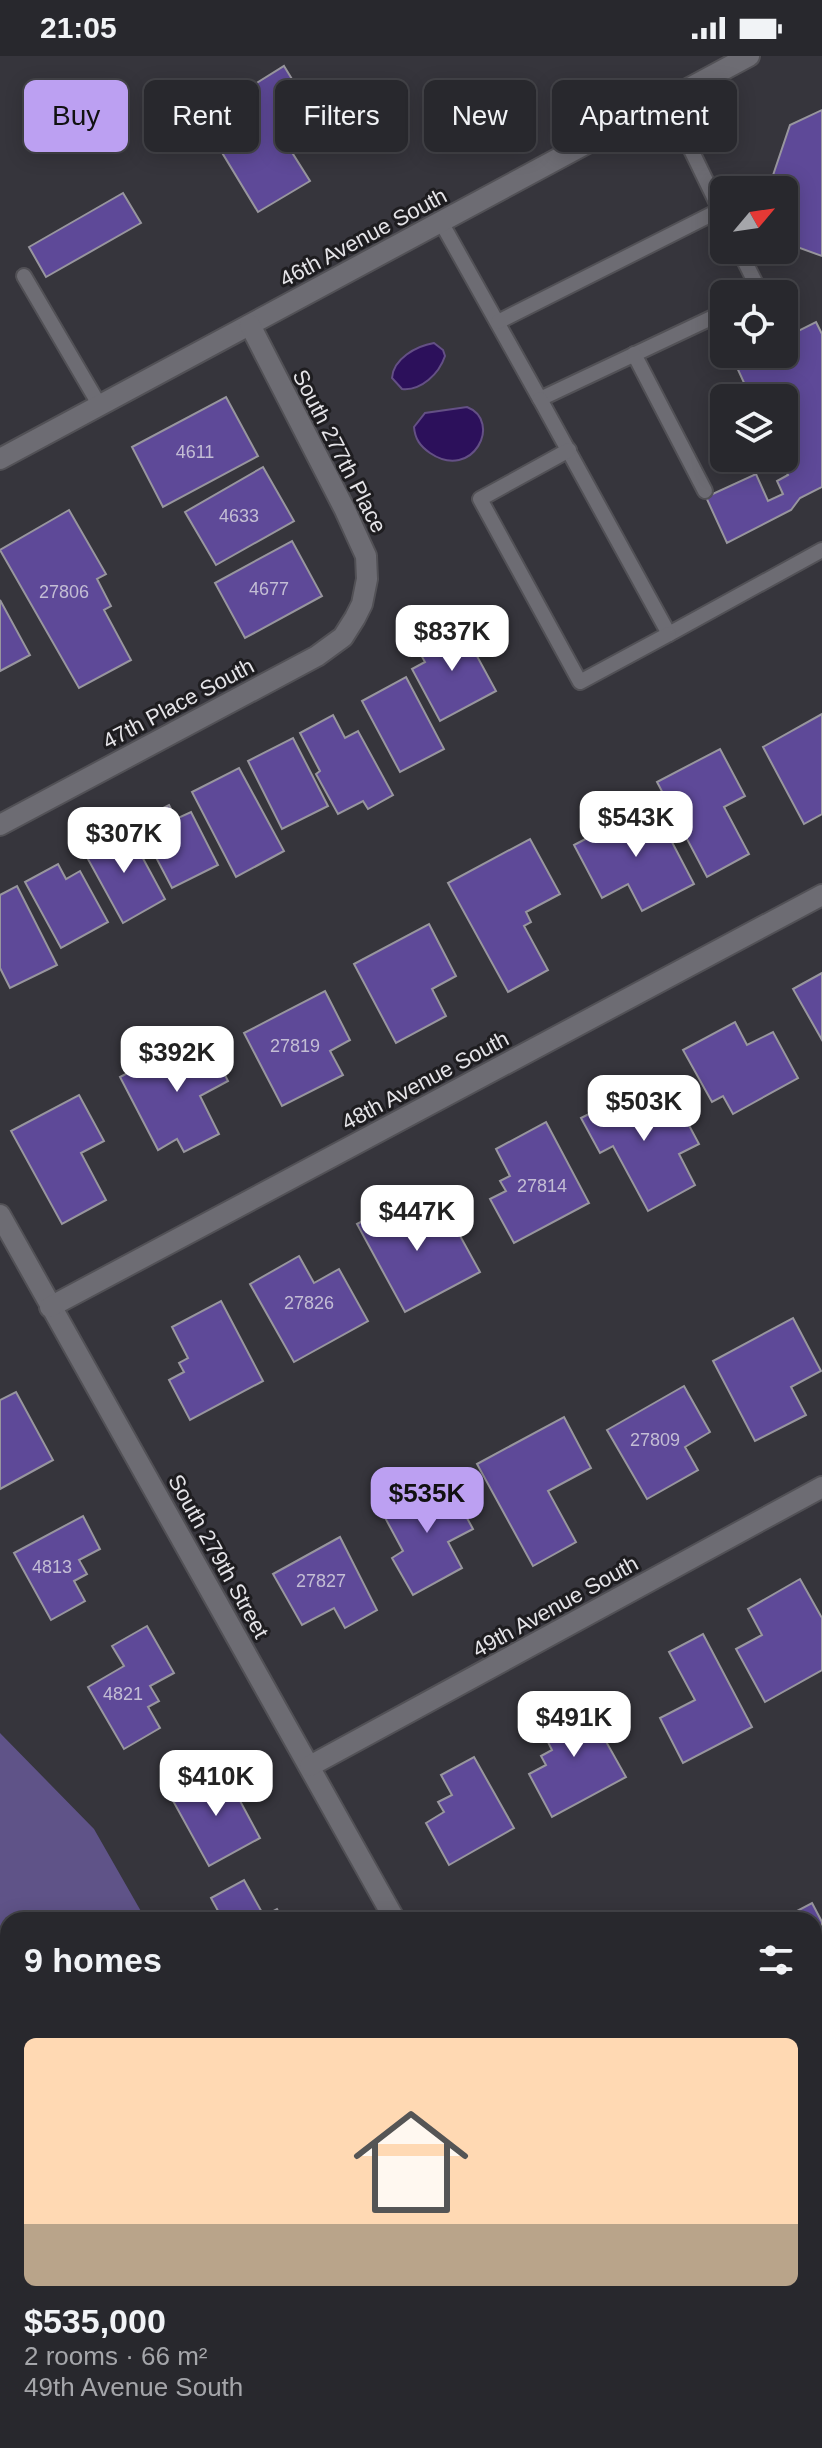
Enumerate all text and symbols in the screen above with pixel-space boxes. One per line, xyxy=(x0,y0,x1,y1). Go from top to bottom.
text: 21:05 xyxy=(40,11,117,44)
chip: Buy xyxy=(24,80,128,152)
chip: Rent xyxy=(144,80,259,152)
chip: Filters xyxy=(275,80,408,152)
chip: New xyxy=(424,80,536,152)
chip: Apartment xyxy=(552,80,737,152)
north arrow xyxy=(710,176,798,264)
map controls xyxy=(710,176,798,472)
street label: 46th Avenue South xyxy=(275,183,451,292)
button: locate xyxy=(710,280,798,368)
street label: South 277th Place xyxy=(288,365,392,537)
button: layers xyxy=(710,384,798,472)
house number: 4611 xyxy=(176,442,214,462)
house number: 4633 xyxy=(219,506,259,526)
house number: 4677 xyxy=(249,579,289,599)
house number: 27806 xyxy=(39,582,89,602)
pin: $837K xyxy=(396,605,508,673)
text: $837K xyxy=(414,616,490,646)
street label: 47th Place South xyxy=(98,653,258,754)
pin: $543K xyxy=(580,791,692,859)
text: $543K xyxy=(598,802,674,832)
pin: $307K xyxy=(68,807,180,875)
text: $307K xyxy=(86,818,162,848)
pin: $392K xyxy=(121,1026,233,1094)
street label: 48th Avenue South xyxy=(337,1026,513,1135)
house number: 27819 xyxy=(270,1036,320,1056)
text: $392K xyxy=(139,1037,215,1067)
pin: $503K xyxy=(588,1075,700,1143)
text: $503K xyxy=(606,1086,682,1116)
house number: 27814 xyxy=(517,1176,567,1196)
pin: $447K xyxy=(361,1185,473,1253)
text: $447K xyxy=(379,1196,455,1226)
house number: 27826 xyxy=(284,1293,334,1313)
house number: 27809 xyxy=(630,1430,680,1450)
pin: $535K xyxy=(371,1467,483,1535)
street label: South 279th Street xyxy=(163,1470,274,1643)
text: $535K xyxy=(389,1478,465,1508)
street label: 49th Avenue South xyxy=(468,1551,642,1662)
house number: 4813 xyxy=(32,1557,72,1577)
house number: 27827 xyxy=(296,1571,346,1591)
house number: 4821 xyxy=(103,1684,143,1704)
pin: $491K xyxy=(518,1691,630,1759)
text: $491K xyxy=(536,1702,612,1732)
pin: $410K xyxy=(160,1750,272,1818)
text: $410K xyxy=(178,1761,254,1791)
icon: filters xyxy=(754,1938,798,1982)
text: 9 homes xyxy=(24,1941,162,1979)
icon: home xyxy=(339,2090,483,2234)
text: $535,000 xyxy=(24,2302,166,2340)
text: 2 rooms · 66 m² xyxy=(24,2341,208,2371)
text: 49th Avenue South xyxy=(24,2372,243,2402)

